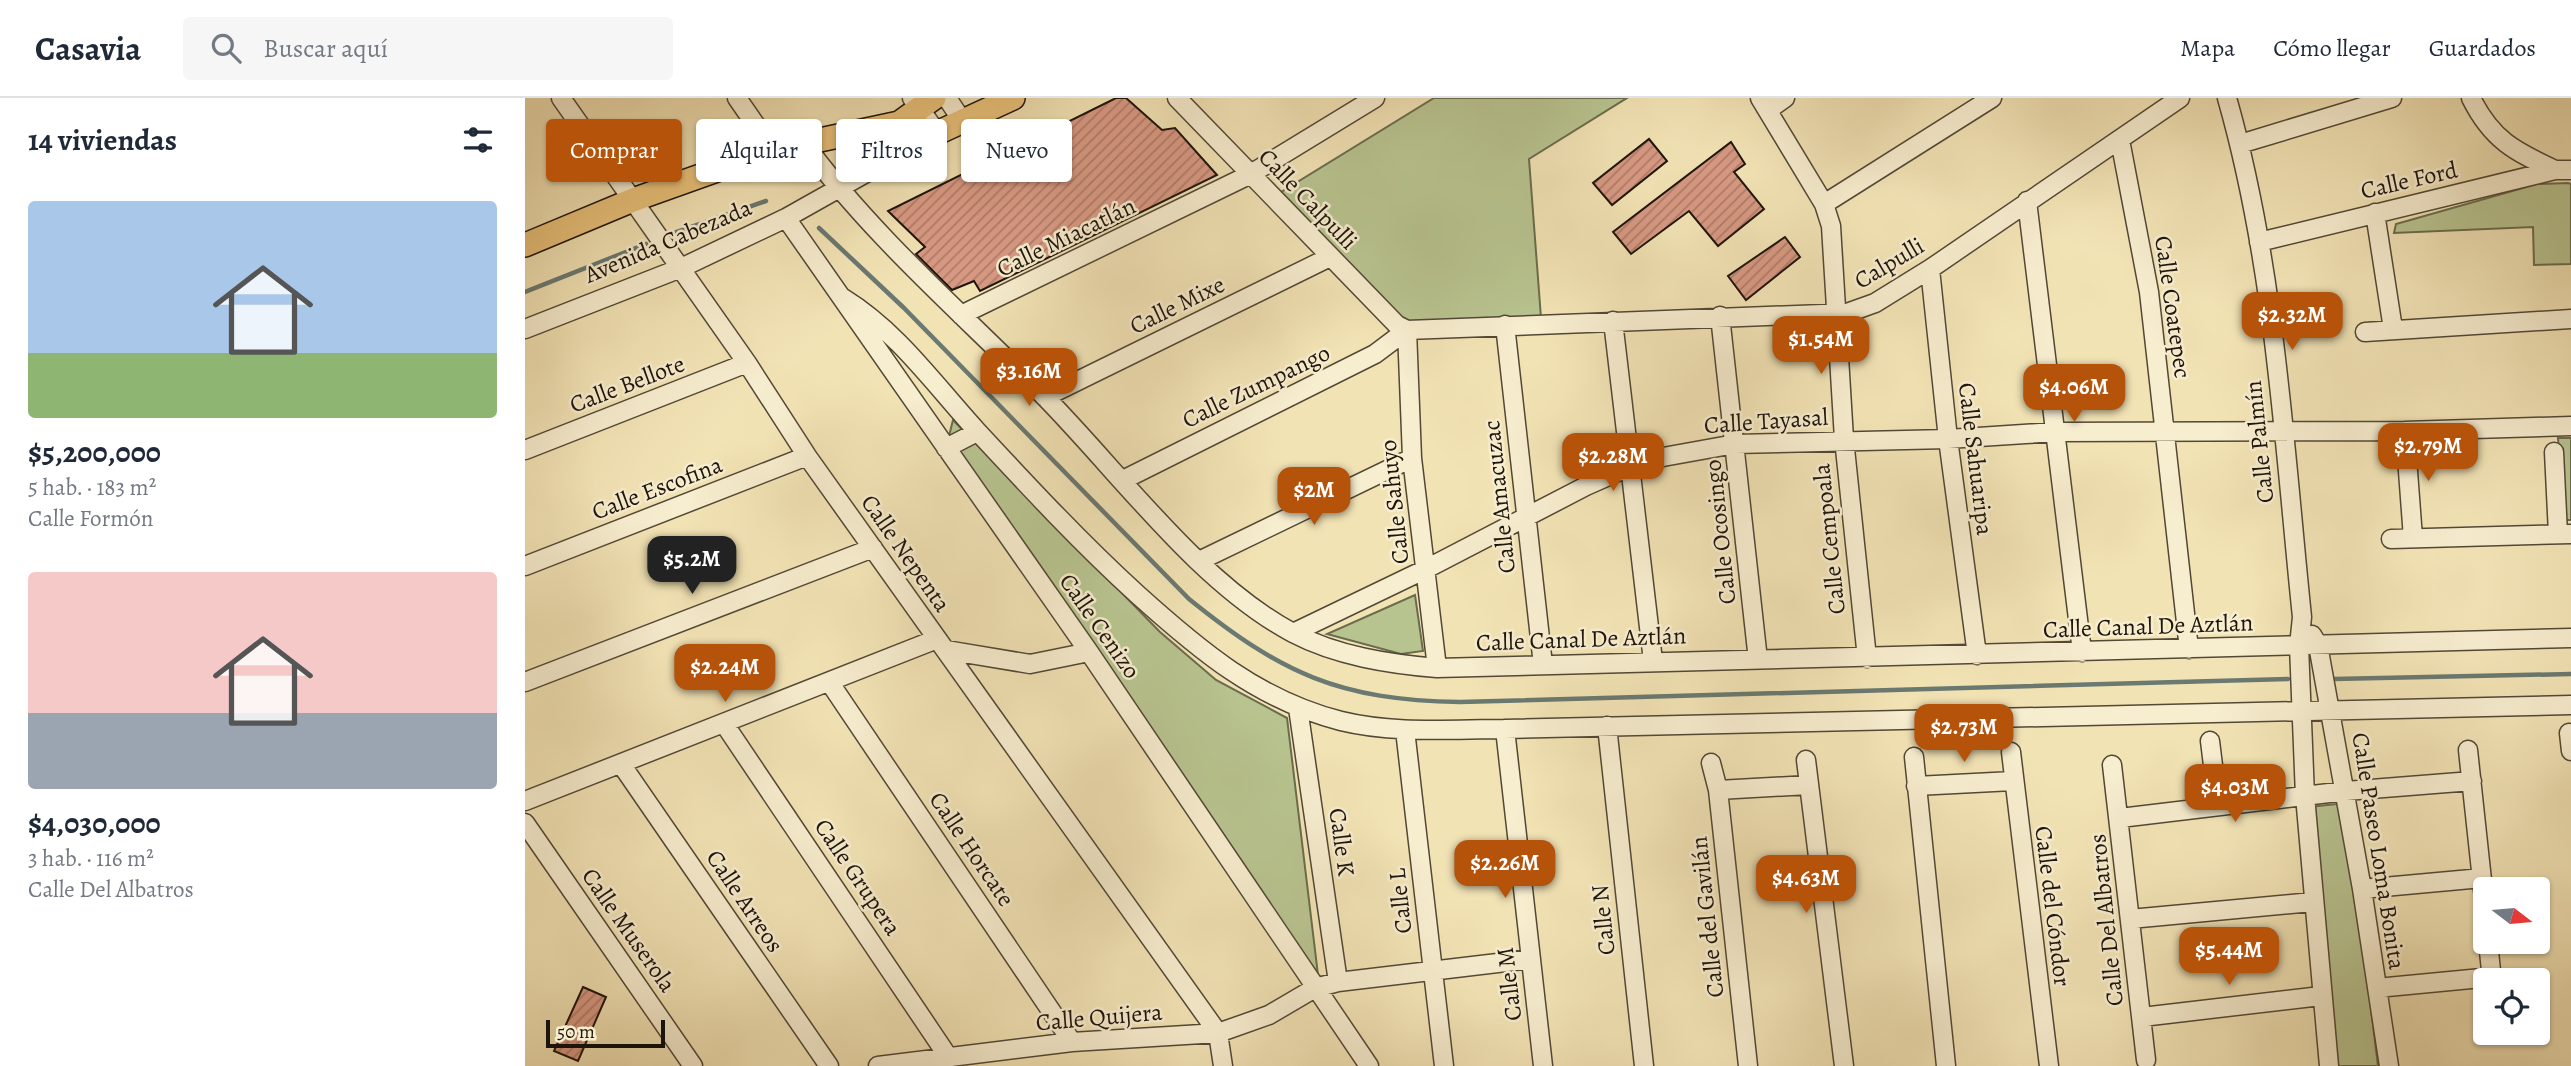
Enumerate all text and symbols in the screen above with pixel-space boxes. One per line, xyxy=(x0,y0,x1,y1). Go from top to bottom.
search box xyxy=(183,17,673,80)
text: Casavia xyxy=(35,26,141,71)
icon: search xyxy=(207,29,245,67)
text: Buscar aquí xyxy=(263,31,388,66)
text: Mapa xyxy=(2180,32,2235,64)
text: Cómo llegar xyxy=(2273,32,2391,64)
text: Guardados xyxy=(2429,32,2536,64)
chip: Comprar xyxy=(546,119,682,182)
chip: Alquilar xyxy=(696,119,822,182)
chip: Filtros xyxy=(836,119,947,182)
chip: Nuevo xyxy=(961,119,1072,182)
text: 14 viviendas xyxy=(28,120,177,160)
icon: filters xyxy=(459,121,497,159)
street label: Calle Calpulli xyxy=(1251,141,1365,257)
street label: Calle Ford xyxy=(2357,153,2461,207)
street label: Calle Miacatlán xyxy=(991,190,1141,284)
street label: Avenida Cabezada xyxy=(579,191,757,291)
street label: Calpulli xyxy=(1848,230,1930,296)
street label: Calle Coatepec xyxy=(2147,234,2199,380)
icon: home xyxy=(200,247,326,373)
street label: Calle Mixe xyxy=(1124,268,1230,342)
pin: $2.32M xyxy=(2235,292,2349,352)
text: $2.32M xyxy=(2258,299,2326,330)
pin: $1.54M xyxy=(1764,316,1878,376)
text: $1.54M xyxy=(1788,323,1854,354)
street label: Calle Zumpango xyxy=(1177,336,1335,436)
street label: Calle Bellote xyxy=(565,347,689,421)
pin: $3.16M xyxy=(972,348,1086,408)
text: $3.16M xyxy=(996,355,1062,386)
pin: $4.06M xyxy=(2017,364,2131,424)
text: $4.06M xyxy=(2039,371,2109,402)
street label: Calle Palmín xyxy=(2237,379,2281,505)
street label: Calle Sahuaripa xyxy=(1951,381,2001,538)
street label: Calle Tayasal xyxy=(1703,401,1829,441)
street label: Calle Amacuzac xyxy=(1475,419,1523,575)
pin: $2.79M xyxy=(2371,424,2485,483)
text: $2.79M xyxy=(2394,430,2462,461)
text: $5,200,000 xyxy=(28,432,161,472)
pin: $2.28M xyxy=(1556,434,1670,493)
street label: Calle Sahuyo xyxy=(1372,438,1416,566)
text: $2.28M xyxy=(1578,440,1648,471)
street label: Calle Escofina xyxy=(587,448,728,528)
street label: Calle Ocosingo xyxy=(1696,458,1744,606)
street label: Calle Cempoala xyxy=(1805,461,1853,616)
pin: $2M xyxy=(1280,468,1348,527)
text: 5 hab. · 183 m² xyxy=(28,472,156,503)
text: $2M xyxy=(1293,474,1335,505)
street label: Calle Nepenta xyxy=(854,488,959,619)
text: Calle Formón xyxy=(28,503,153,534)
pin: $5.2M xyxy=(643,536,741,596)
text: $5.2M xyxy=(663,543,721,574)
street label: Calle Cenizo xyxy=(1052,567,1148,685)
street label: Calle Canal De Aztlán xyxy=(2042,606,2254,646)
icon: home xyxy=(200,618,326,744)
street label: Calle Canal De Aztlán xyxy=(1475,619,1687,659)
pin: $2.24M xyxy=(668,644,782,704)
text: $2.24M xyxy=(690,651,760,682)
pin: $2.73M xyxy=(1907,704,2021,764)
text: $2.73M xyxy=(1930,711,1998,742)
street label: Calle Paseo Loma Bonita xyxy=(2344,730,2414,973)
pin: $4.03M xyxy=(2178,764,2292,824)
text: $4.03M xyxy=(2201,771,2269,802)
street label: Calle Horcate xyxy=(922,785,1022,913)
text: $4,030,000 xyxy=(28,803,161,843)
street label: Calle K xyxy=(1321,806,1363,878)
street label: Calle Grupera xyxy=(807,812,909,942)
street label: Calle del Cóndor xyxy=(2027,824,2079,988)
street label: Calle Del Albatros xyxy=(2081,832,2131,1008)
street label: Calle del Gavilán xyxy=(1683,835,1731,999)
pin: $2.26M xyxy=(1448,840,1562,900)
text: 3 hab. · 116 m² xyxy=(28,843,154,874)
street label: Calle Arreos xyxy=(699,843,791,959)
text: $2.26M xyxy=(1470,847,1540,878)
pin: $4.63M xyxy=(1749,856,1863,915)
street label: Calle Muserola xyxy=(574,862,684,999)
text: $4.63M xyxy=(1772,862,1840,893)
street label: Calle L xyxy=(1381,866,1419,935)
text: Calle Del Albatros xyxy=(28,874,194,905)
north arrow xyxy=(2473,877,2550,954)
map controls xyxy=(2473,877,2550,1045)
street label: Calle N xyxy=(1583,883,1623,957)
pin: $5.44M xyxy=(2172,928,2286,987)
text: $5.44M xyxy=(2195,934,2263,965)
street label: Calle M xyxy=(1489,945,1529,1023)
button: locate xyxy=(2473,968,2550,1045)
street label: Calle Quijera xyxy=(1034,995,1164,1038)
scale bar xyxy=(546,1017,665,1049)
text: 50 m xyxy=(557,1019,595,1045)

